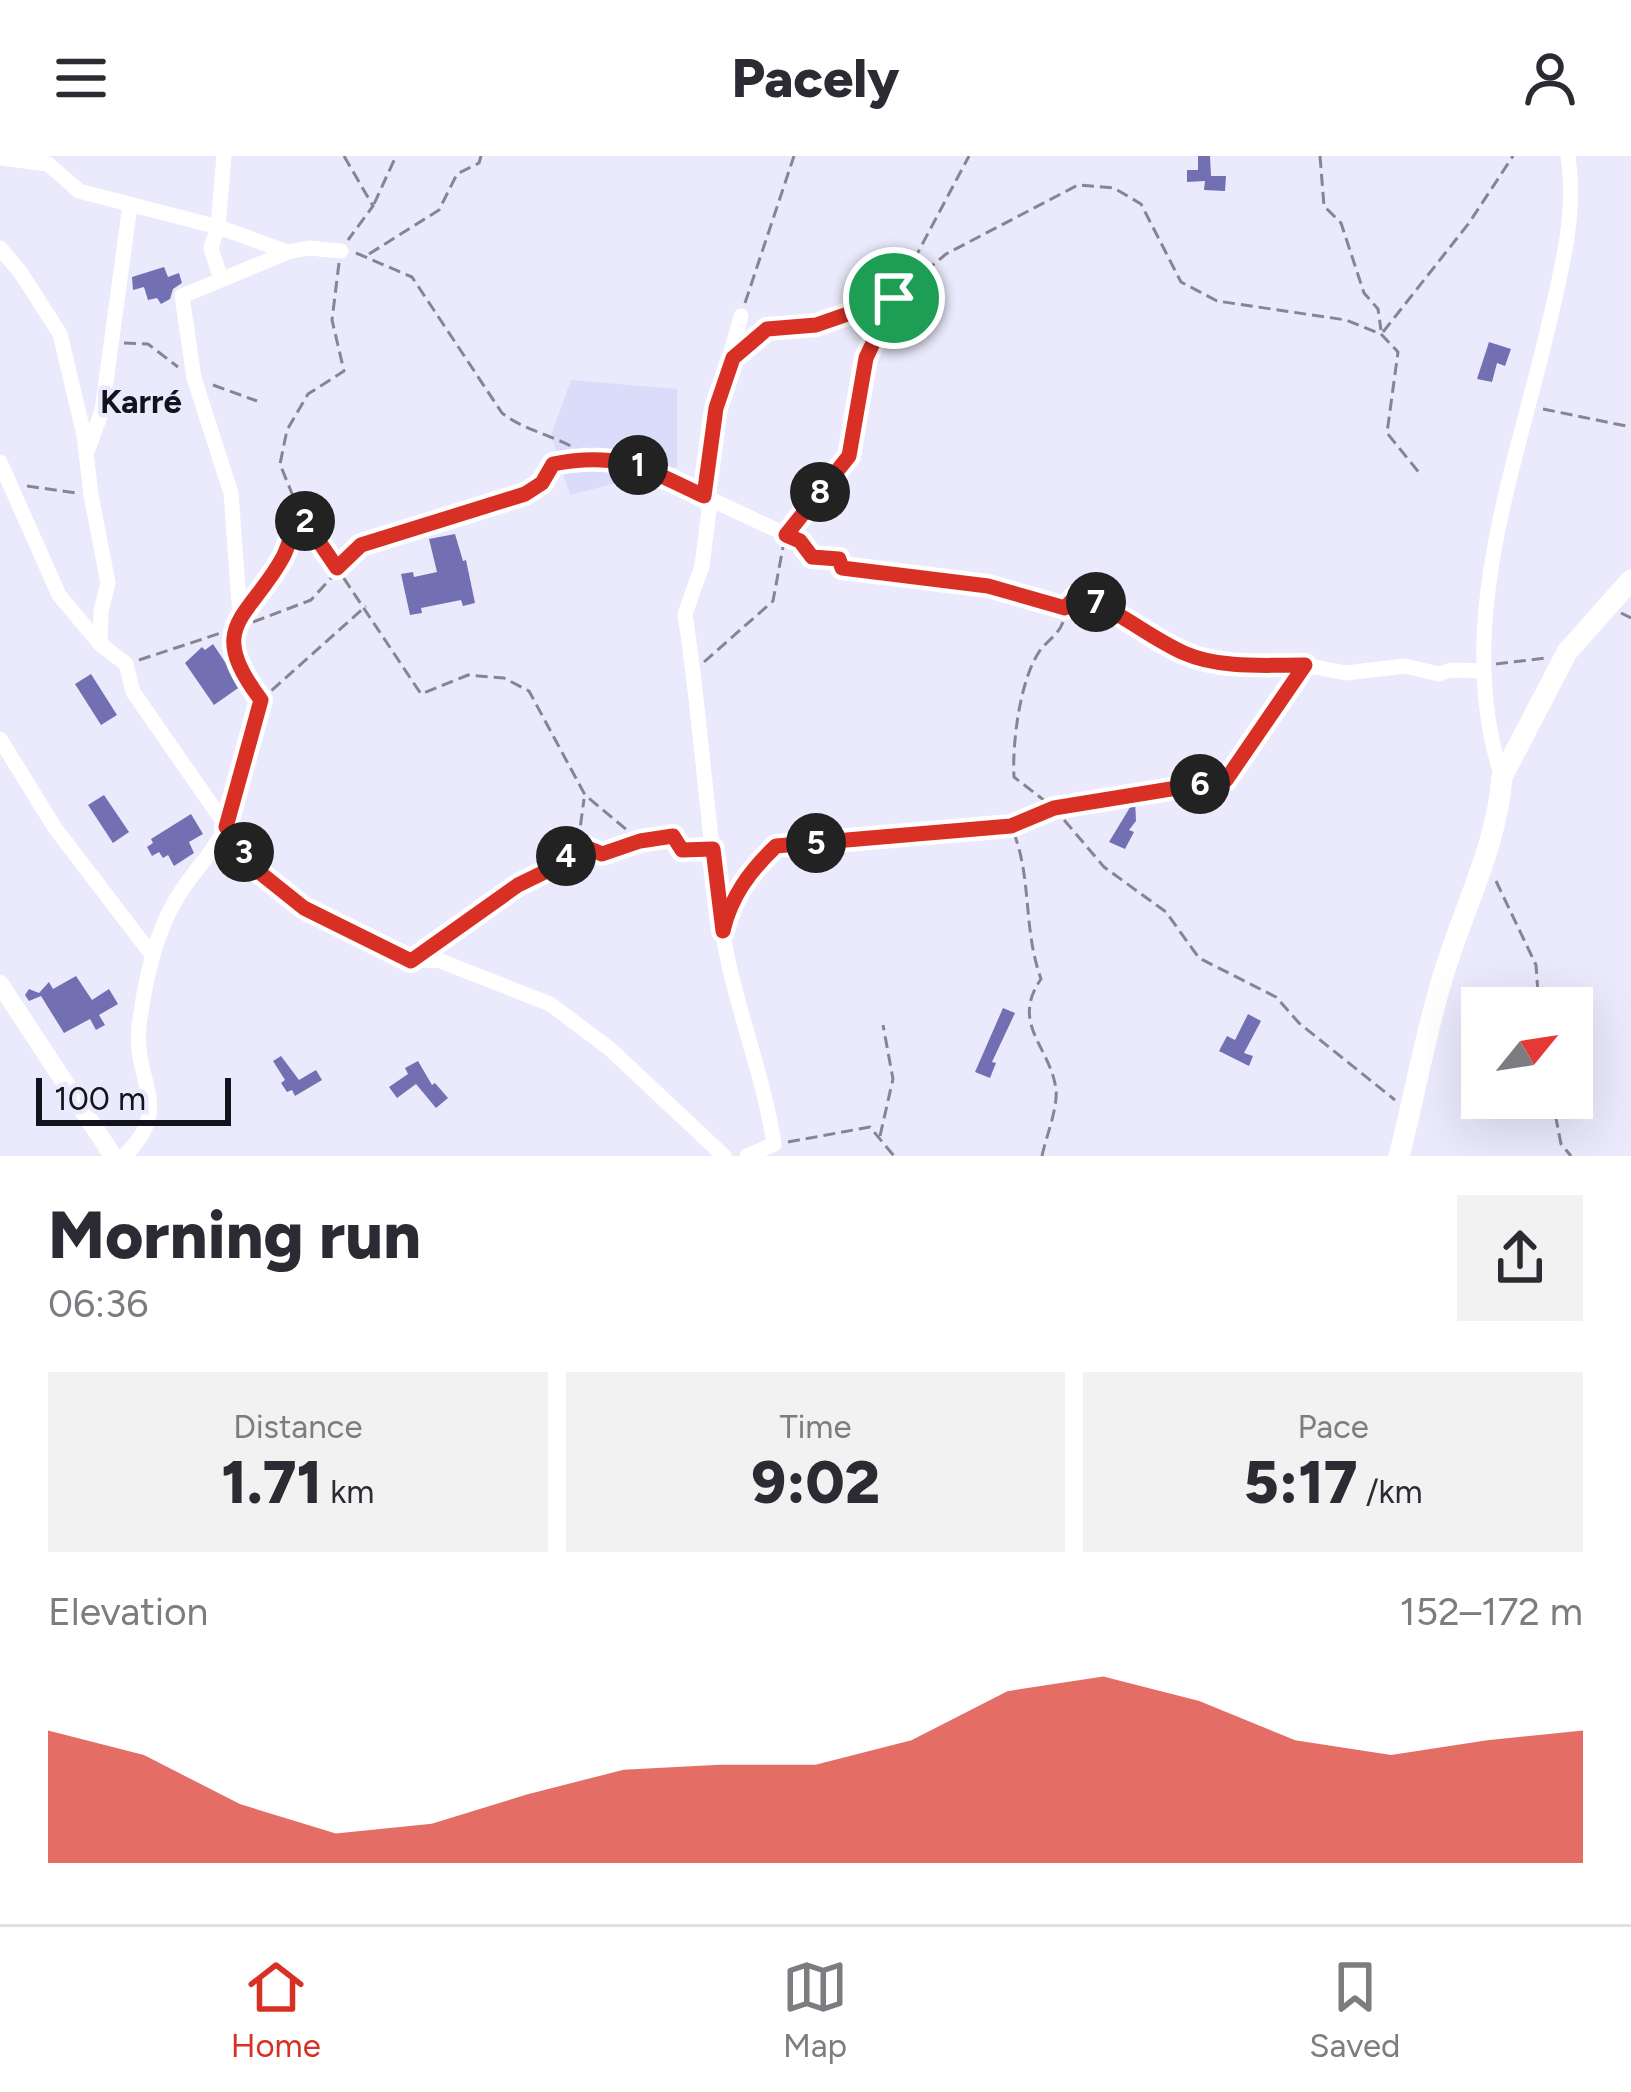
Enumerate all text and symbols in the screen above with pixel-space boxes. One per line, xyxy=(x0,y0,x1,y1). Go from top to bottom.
icon: menu xyxy=(48,45,114,111)
icon: person xyxy=(1517,45,1583,111)
text: Pacely xyxy=(732,46,899,111)
pin xyxy=(843,247,945,349)
icon: arrive xyxy=(861,265,927,331)
district label: Karré xyxy=(100,382,182,421)
pin: 1 xyxy=(608,435,668,495)
text: 1 xyxy=(631,445,645,484)
pin: 8 xyxy=(790,462,850,522)
text: 8 xyxy=(810,472,830,511)
pin: 2 xyxy=(275,491,335,551)
text: 2 xyxy=(295,501,315,540)
pin: 7 xyxy=(1066,572,1126,632)
text: 7 xyxy=(1087,582,1105,621)
pin: 6 xyxy=(1170,754,1230,814)
text: 6 xyxy=(1190,764,1210,803)
pin: 5 xyxy=(786,813,846,873)
pin: 3 xyxy=(214,822,274,882)
text: 5 xyxy=(806,823,826,862)
pin: 4 xyxy=(536,826,596,886)
text: 3 xyxy=(235,832,253,871)
text: 4 xyxy=(556,836,576,875)
north arrow xyxy=(1461,987,1593,1119)
map controls xyxy=(1461,987,1593,1119)
scale bar xyxy=(36,1072,231,1125)
text: 100 m xyxy=(54,1079,146,1118)
text: Morning run xyxy=(48,1195,421,1275)
button: share xyxy=(1457,1195,1583,1321)
text: 06:36 xyxy=(48,1280,148,1327)
text: Distance xyxy=(233,1407,362,1446)
text: Time xyxy=(780,1407,851,1446)
text: Pace xyxy=(1297,1407,1369,1446)
text: 1.71 xyxy=(221,1446,322,1518)
text: 9:02 xyxy=(751,1446,880,1518)
text: 5:17 xyxy=(1244,1446,1358,1518)
text: km xyxy=(322,1472,374,1511)
text: /km xyxy=(1358,1472,1423,1511)
text: Elevation xyxy=(48,1588,208,1635)
text: 152–172 m xyxy=(1400,1588,1583,1635)
tab: Home xyxy=(231,1954,321,2065)
tab: Map xyxy=(782,1954,848,2065)
tab: Saved xyxy=(1309,1954,1400,2065)

